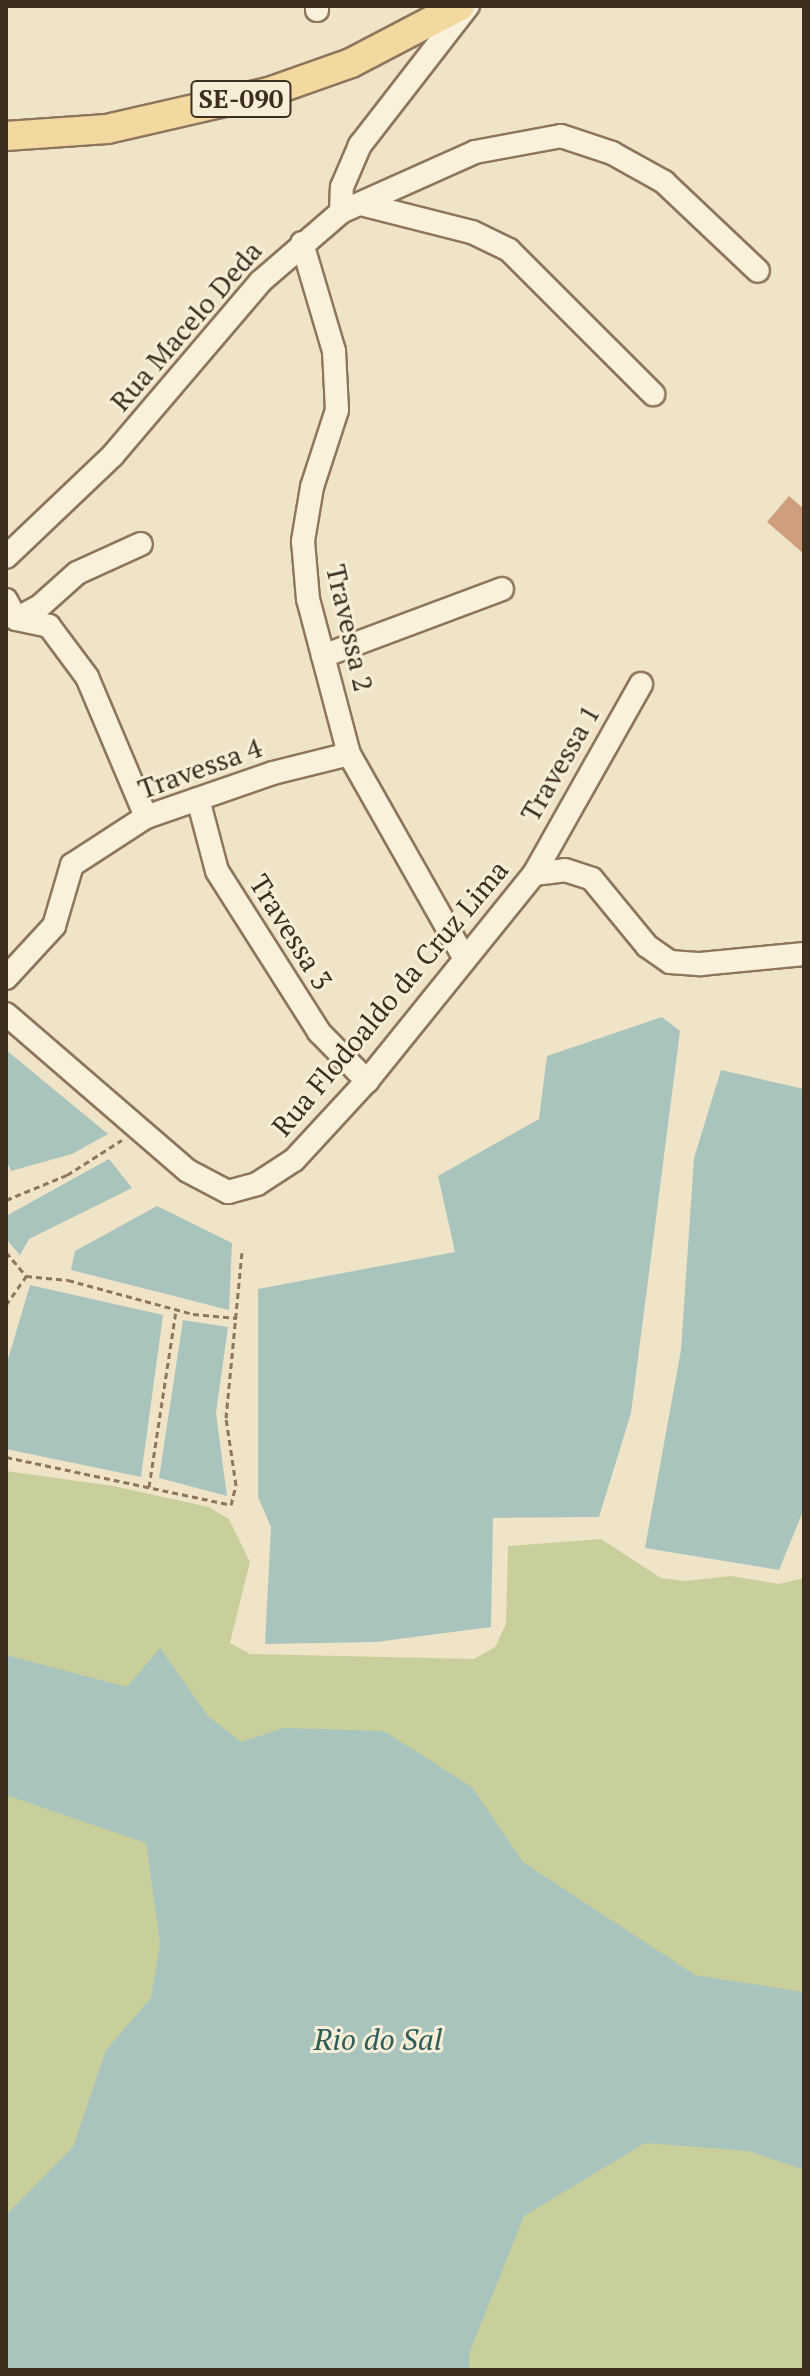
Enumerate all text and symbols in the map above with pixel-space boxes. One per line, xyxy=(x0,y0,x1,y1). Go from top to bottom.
road number: SE-090 xyxy=(189,77,293,121)
street label: Rua Macelo Deda xyxy=(103,234,269,418)
street label: Travessa 2 xyxy=(319,561,381,695)
street label: Travessa 1 xyxy=(513,699,607,827)
street label: Travessa 4 xyxy=(134,730,266,806)
street label: Rua Flodoaldo da Cruz Lima xyxy=(265,853,515,1143)
street label: Travessa 3 xyxy=(242,868,340,996)
water label: Rio do Sal xyxy=(314,2021,442,2057)

